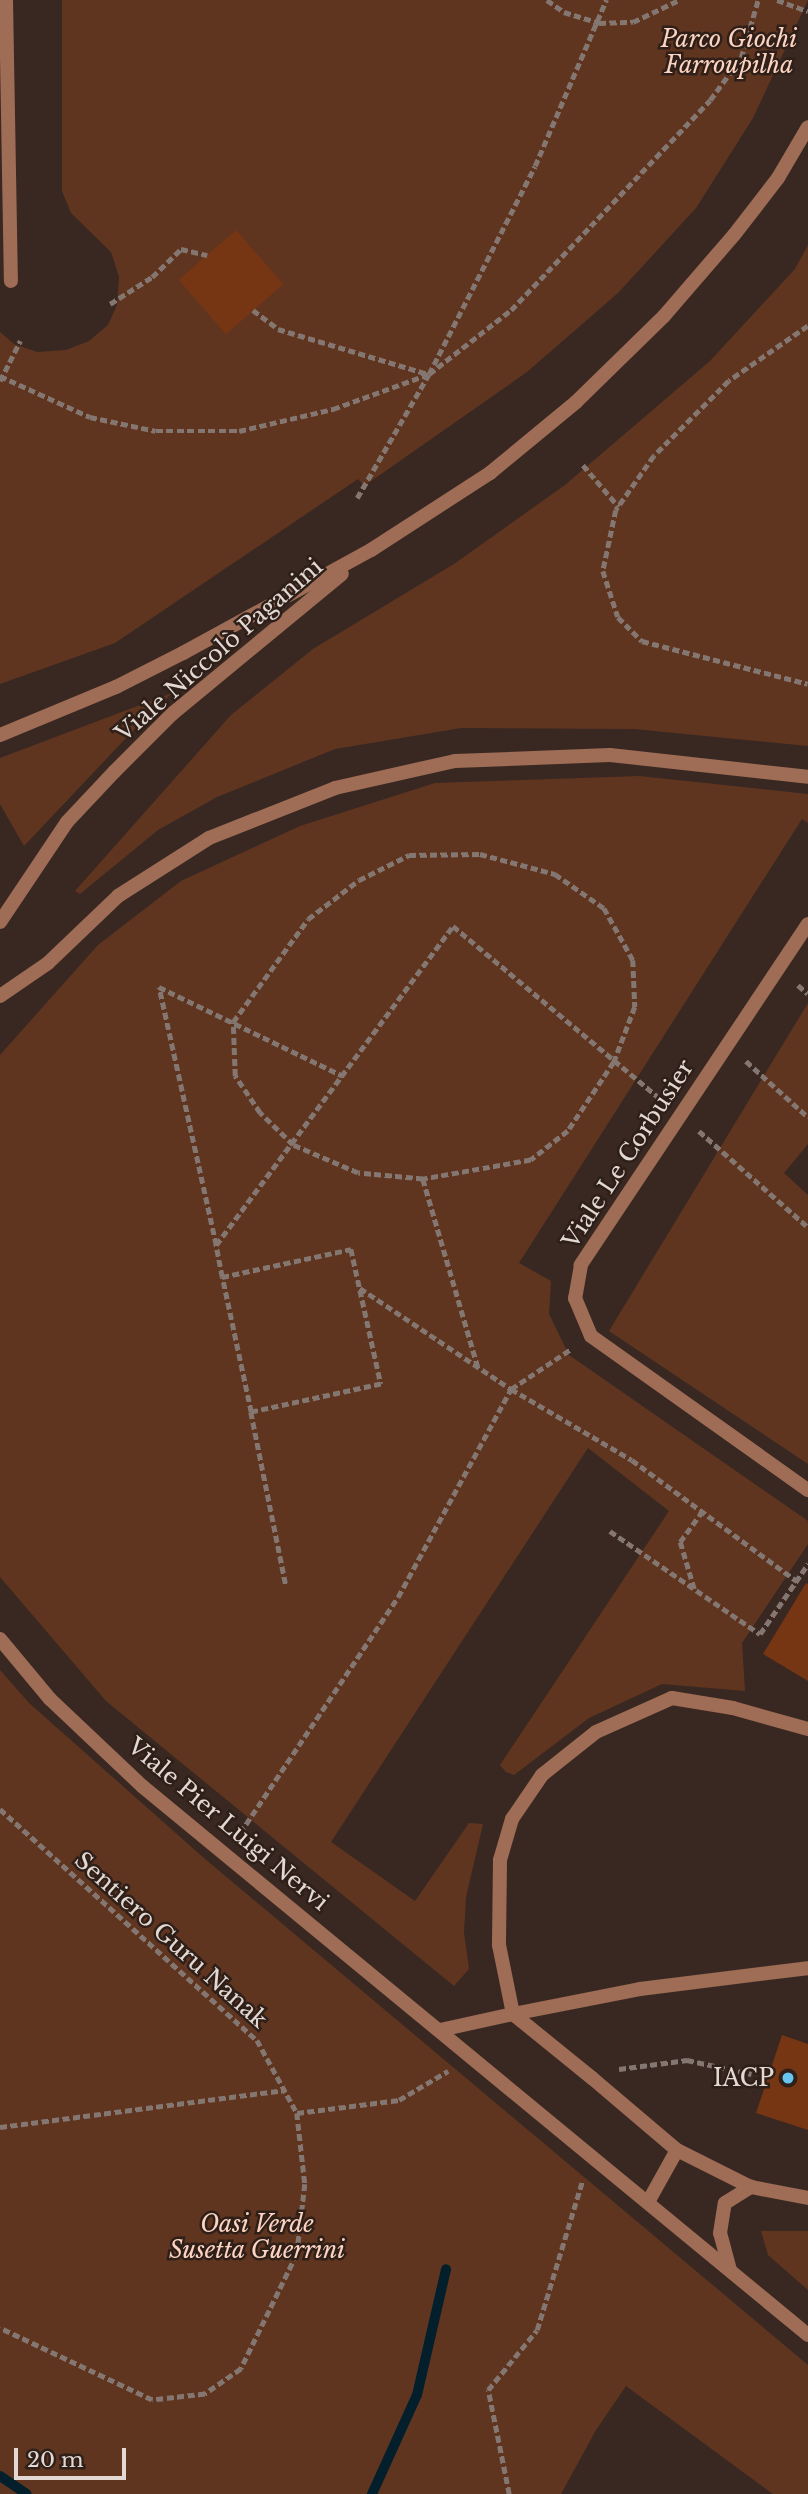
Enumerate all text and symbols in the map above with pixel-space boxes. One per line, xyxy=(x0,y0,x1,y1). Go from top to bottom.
park label: Parco Giochi Farroupilha xyxy=(661,25,797,79)
street label: Viale Niccolò Paganini xyxy=(110,553,328,747)
street label: Viale Le Corbusier xyxy=(557,1054,699,1254)
street label: Viale Pier Luigi Nervi xyxy=(122,1732,334,1916)
street label: Sentiero Guru Nanak xyxy=(69,1846,273,2034)
place label: IACP xyxy=(713,2064,774,2092)
marker: IACP xyxy=(780,2070,796,2086)
park label: Oasi Verde Susetta Guerrini xyxy=(169,2210,345,2264)
scale bar xyxy=(18,2434,130,2478)
text: 20 m xyxy=(27,2447,84,2473)

